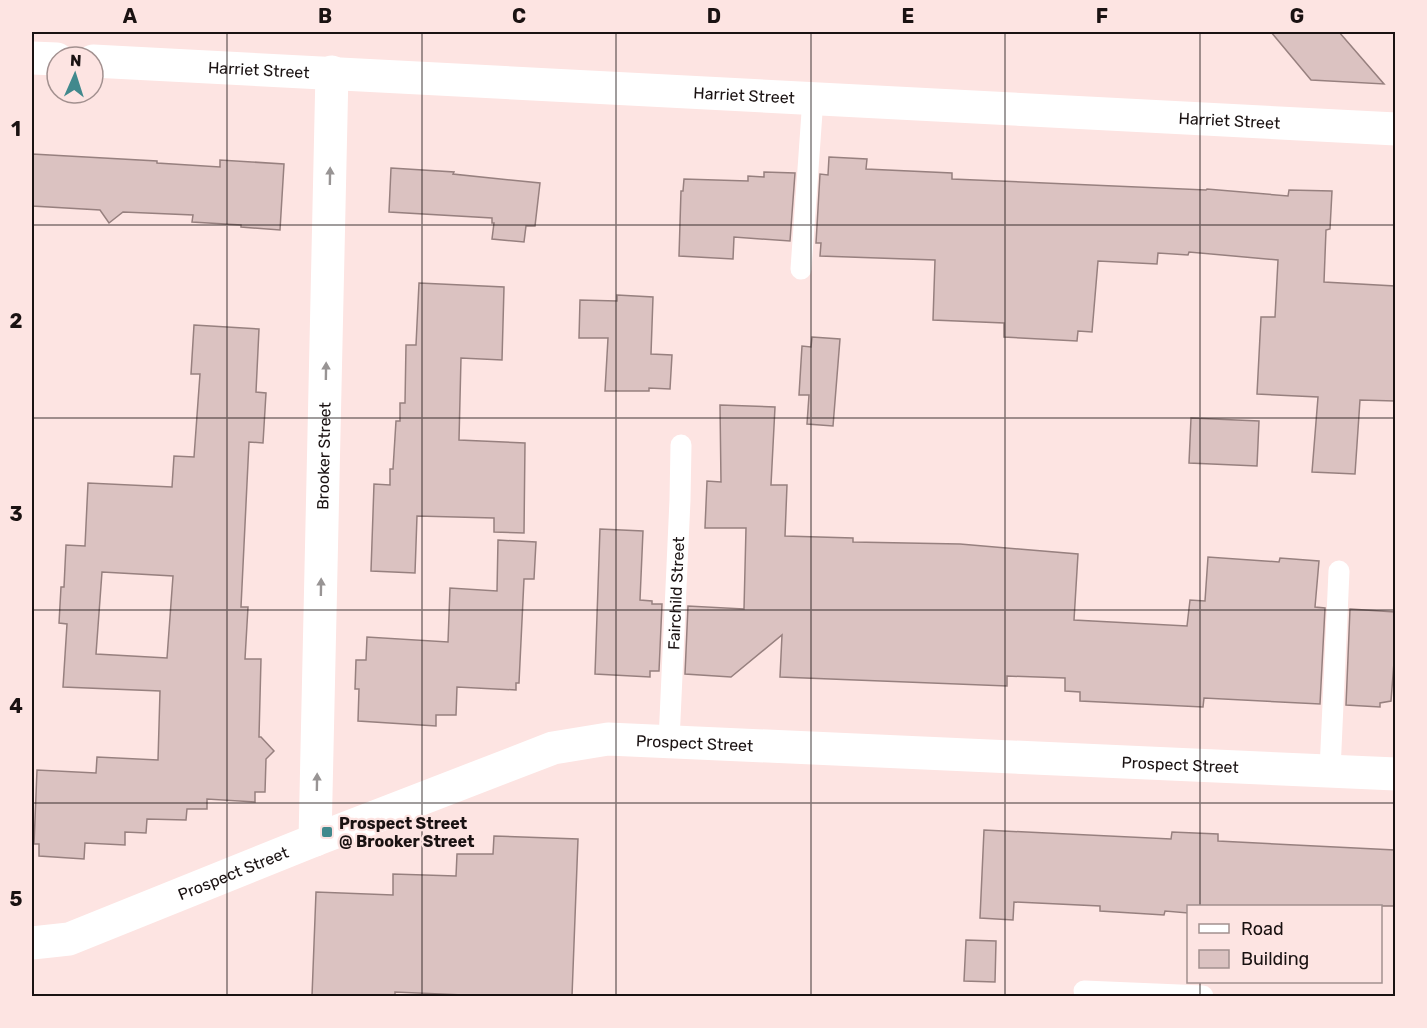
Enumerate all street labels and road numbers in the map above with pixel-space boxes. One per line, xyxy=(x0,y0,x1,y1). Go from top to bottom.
street label: Harriet Street xyxy=(207,58,310,82)
street label: Harriet Street xyxy=(693,83,795,107)
street label: Harriet Street xyxy=(1178,108,1281,132)
street label: Brooker Street xyxy=(313,402,334,510)
street label: Fairchild Street xyxy=(664,536,688,650)
street label: Prospect Street xyxy=(636,731,754,755)
street label: Prospect Street xyxy=(1121,752,1239,777)
street label: Prospect Street xyxy=(175,842,291,904)

